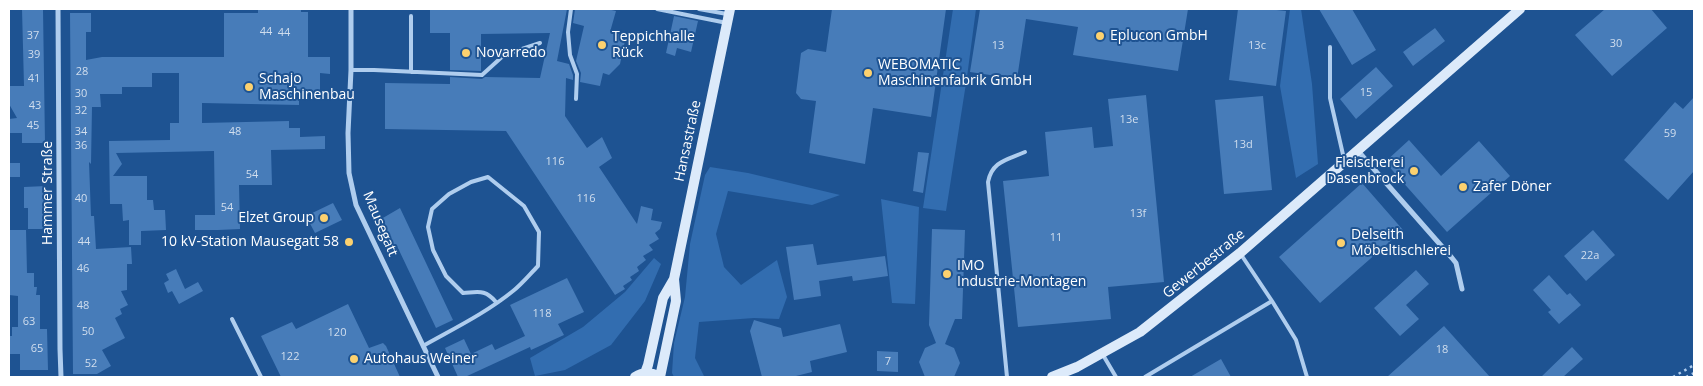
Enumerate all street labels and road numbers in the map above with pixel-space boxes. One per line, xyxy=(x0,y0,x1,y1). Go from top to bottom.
street label: Hansastraße xyxy=(671,99,705,183)
street label: Hammer Straße xyxy=(40,141,56,245)
street label: Mausegatt xyxy=(359,189,401,259)
street label: Gewerbestraße xyxy=(1160,226,1248,302)

